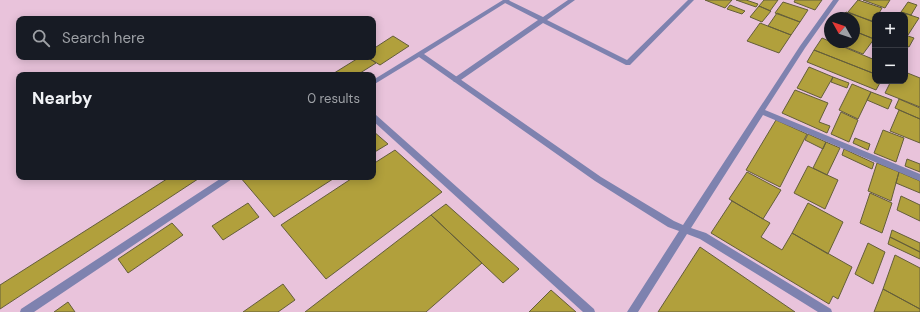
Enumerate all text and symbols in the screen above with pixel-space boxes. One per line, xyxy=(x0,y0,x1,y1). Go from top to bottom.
north arrow xyxy=(824,12,860,48)
map controls xyxy=(872,12,908,84)
button: + xyxy=(872,12,908,48)
search box xyxy=(16,16,376,60)
icon: search xyxy=(30,27,52,49)
text: Search here xyxy=(62,28,145,48)
button: − xyxy=(872,48,908,84)
text: Nearby xyxy=(32,87,92,109)
text: 0 results xyxy=(307,90,360,107)

